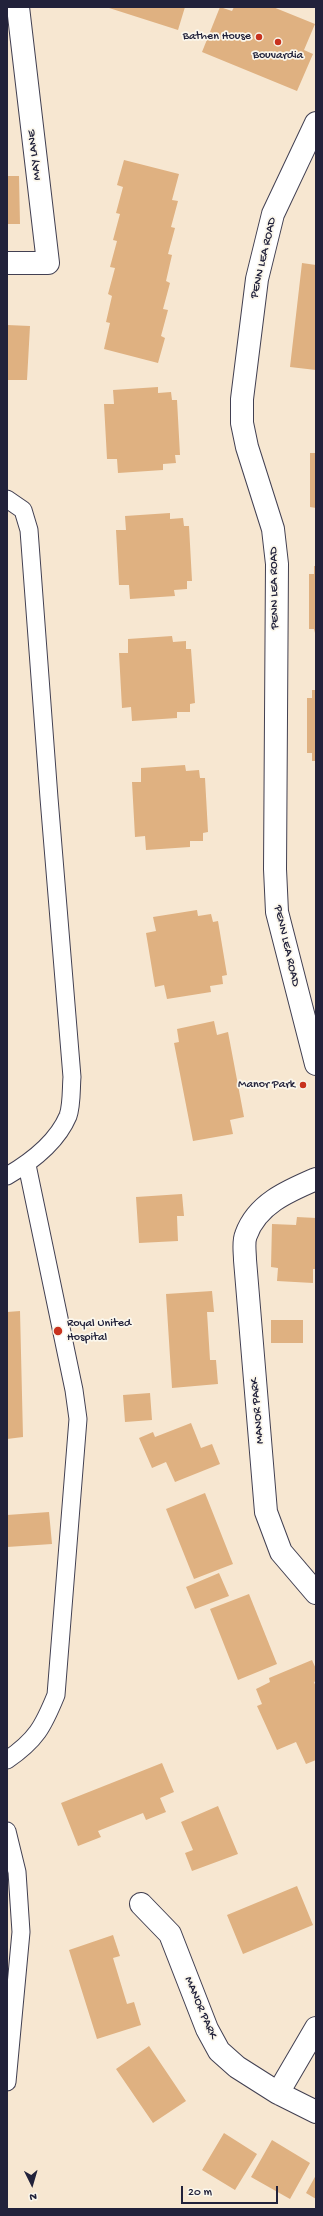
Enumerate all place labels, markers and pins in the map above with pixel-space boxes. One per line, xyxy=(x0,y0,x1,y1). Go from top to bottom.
place label: Bathen House xyxy=(183,30,251,44)
marker: Bathen House xyxy=(254,32,264,42)
marker: Bouvardia xyxy=(273,37,283,47)
place label: Bouvardia xyxy=(253,49,303,63)
place label: Manor Park xyxy=(238,1078,295,1092)
marker: Manor Park xyxy=(298,1080,308,1090)
place label: Royal United Hospital xyxy=(67,1317,131,1345)
marker: Royal United Hospital xyxy=(52,1325,64,1337)

